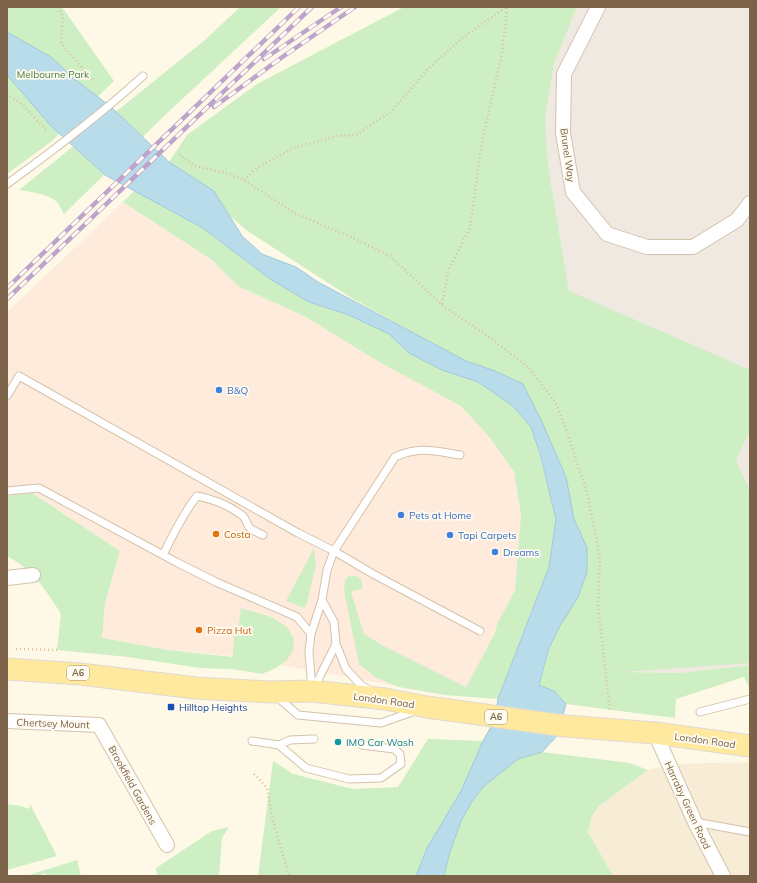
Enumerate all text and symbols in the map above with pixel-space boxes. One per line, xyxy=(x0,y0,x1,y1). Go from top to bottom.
park label: Melbourne Park xyxy=(17,68,90,81)
street label: Brunel Way xyxy=(557,127,578,184)
place label: B&Q xyxy=(227,384,249,397)
marker: B&Q xyxy=(214,385,224,395)
place label: Pets at Home xyxy=(409,509,472,522)
marker: Pets at Home xyxy=(396,510,406,520)
place label: Costa xyxy=(224,528,251,541)
marker: Costa xyxy=(211,529,221,539)
place label: Tapi Carpets xyxy=(458,529,517,542)
marker: Tapi Carpets xyxy=(445,530,455,540)
place label: Dreams xyxy=(503,546,539,559)
marker: Dreams xyxy=(490,547,500,557)
place label: Pizza Hut xyxy=(207,624,252,637)
marker: Pizza Hut xyxy=(194,625,204,635)
road number: A6 xyxy=(67,666,89,680)
street label: London Road xyxy=(352,690,415,711)
place label: Hilltop Heights xyxy=(179,701,247,714)
marker: Hilltop Heights xyxy=(166,702,176,712)
road number: A6 xyxy=(485,710,507,724)
street label: Chertsey Mount xyxy=(16,716,90,731)
street label: London Road xyxy=(673,730,736,751)
place label: IMO Car Wash xyxy=(346,736,414,749)
marker: IMO Car Wash xyxy=(333,737,343,747)
street label: Brookfield Gardens xyxy=(105,743,160,827)
street label: Harraby Green Road xyxy=(661,759,714,851)

